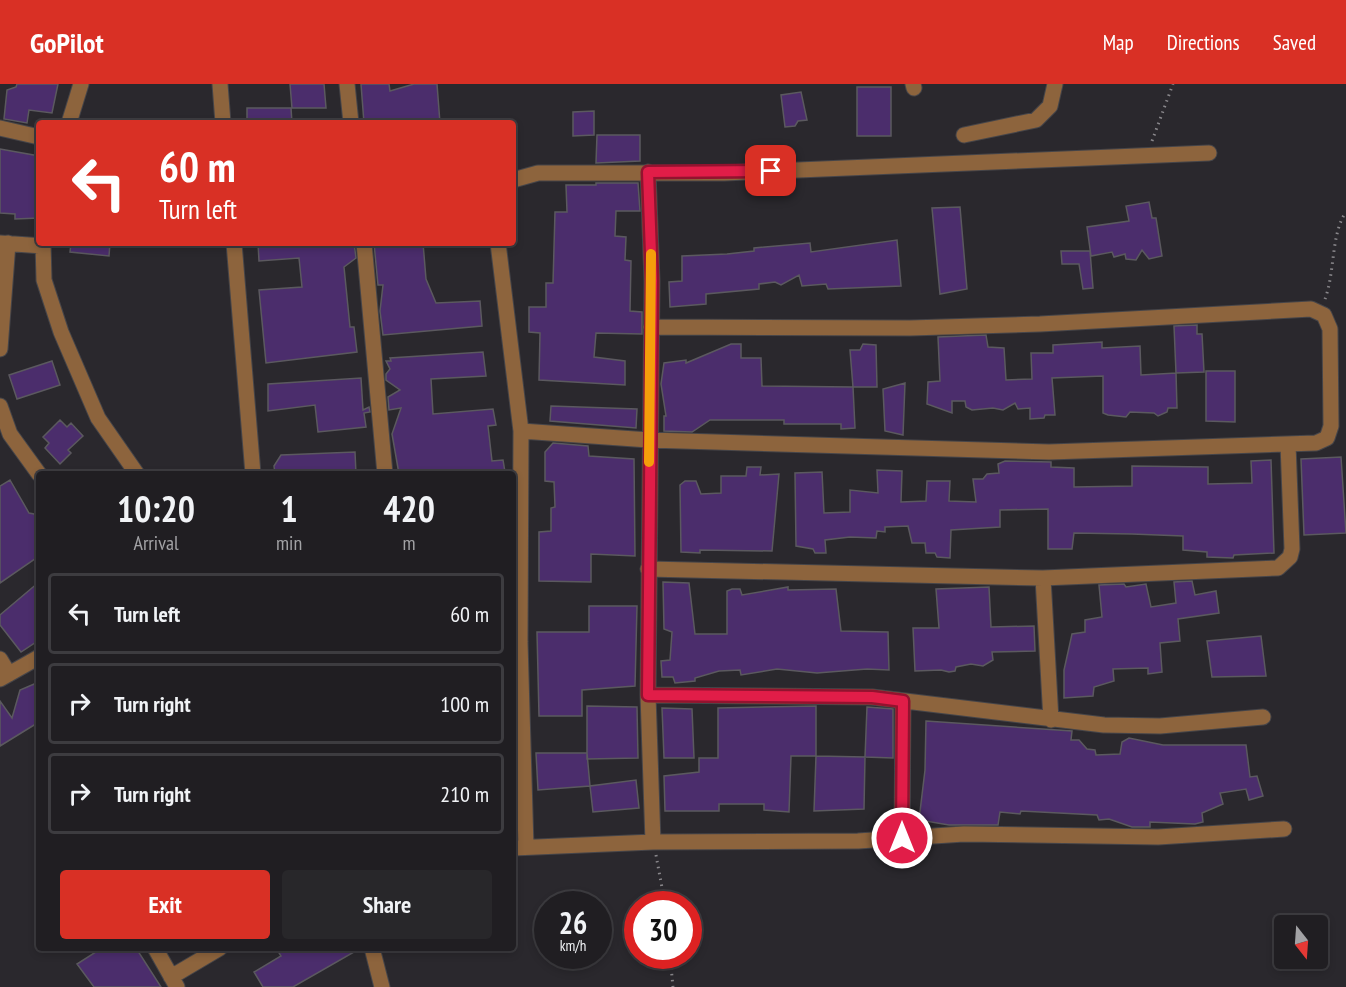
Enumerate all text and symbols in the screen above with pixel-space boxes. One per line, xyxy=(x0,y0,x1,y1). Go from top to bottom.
text: GoPilot xyxy=(30,24,104,61)
text: Map xyxy=(1103,29,1134,56)
text: Directions xyxy=(1167,29,1240,56)
text: Saved xyxy=(1273,29,1316,56)
text: 60 m xyxy=(159,139,236,194)
icon: left xyxy=(60,144,138,222)
pin xyxy=(745,145,796,196)
icon: arrive xyxy=(754,154,787,187)
text: Turn left xyxy=(159,192,237,226)
text: 10:20 xyxy=(117,485,195,532)
text: 1 xyxy=(280,485,298,532)
text: 420 xyxy=(383,485,435,532)
text: Arrival xyxy=(133,530,179,556)
text: min xyxy=(276,530,302,556)
text: m xyxy=(403,530,416,556)
icon: left xyxy=(63,597,96,630)
text: Turn left xyxy=(114,600,180,628)
text: 60 m xyxy=(450,600,489,628)
icon: right xyxy=(63,687,96,720)
text: Turn right xyxy=(114,690,191,718)
text: 100 m xyxy=(440,690,489,718)
icon: right xyxy=(63,777,96,810)
text: Turn right xyxy=(114,780,191,808)
text: 210 m xyxy=(440,780,489,808)
position arrow xyxy=(870,806,934,870)
button: Exit xyxy=(60,870,270,939)
button: Share xyxy=(282,870,492,939)
speed limit sign: 30 xyxy=(624,891,702,969)
text: 26 xyxy=(559,903,587,942)
north arrow xyxy=(1274,915,1328,969)
map controls xyxy=(1274,915,1328,969)
text: km/h xyxy=(560,936,586,955)

